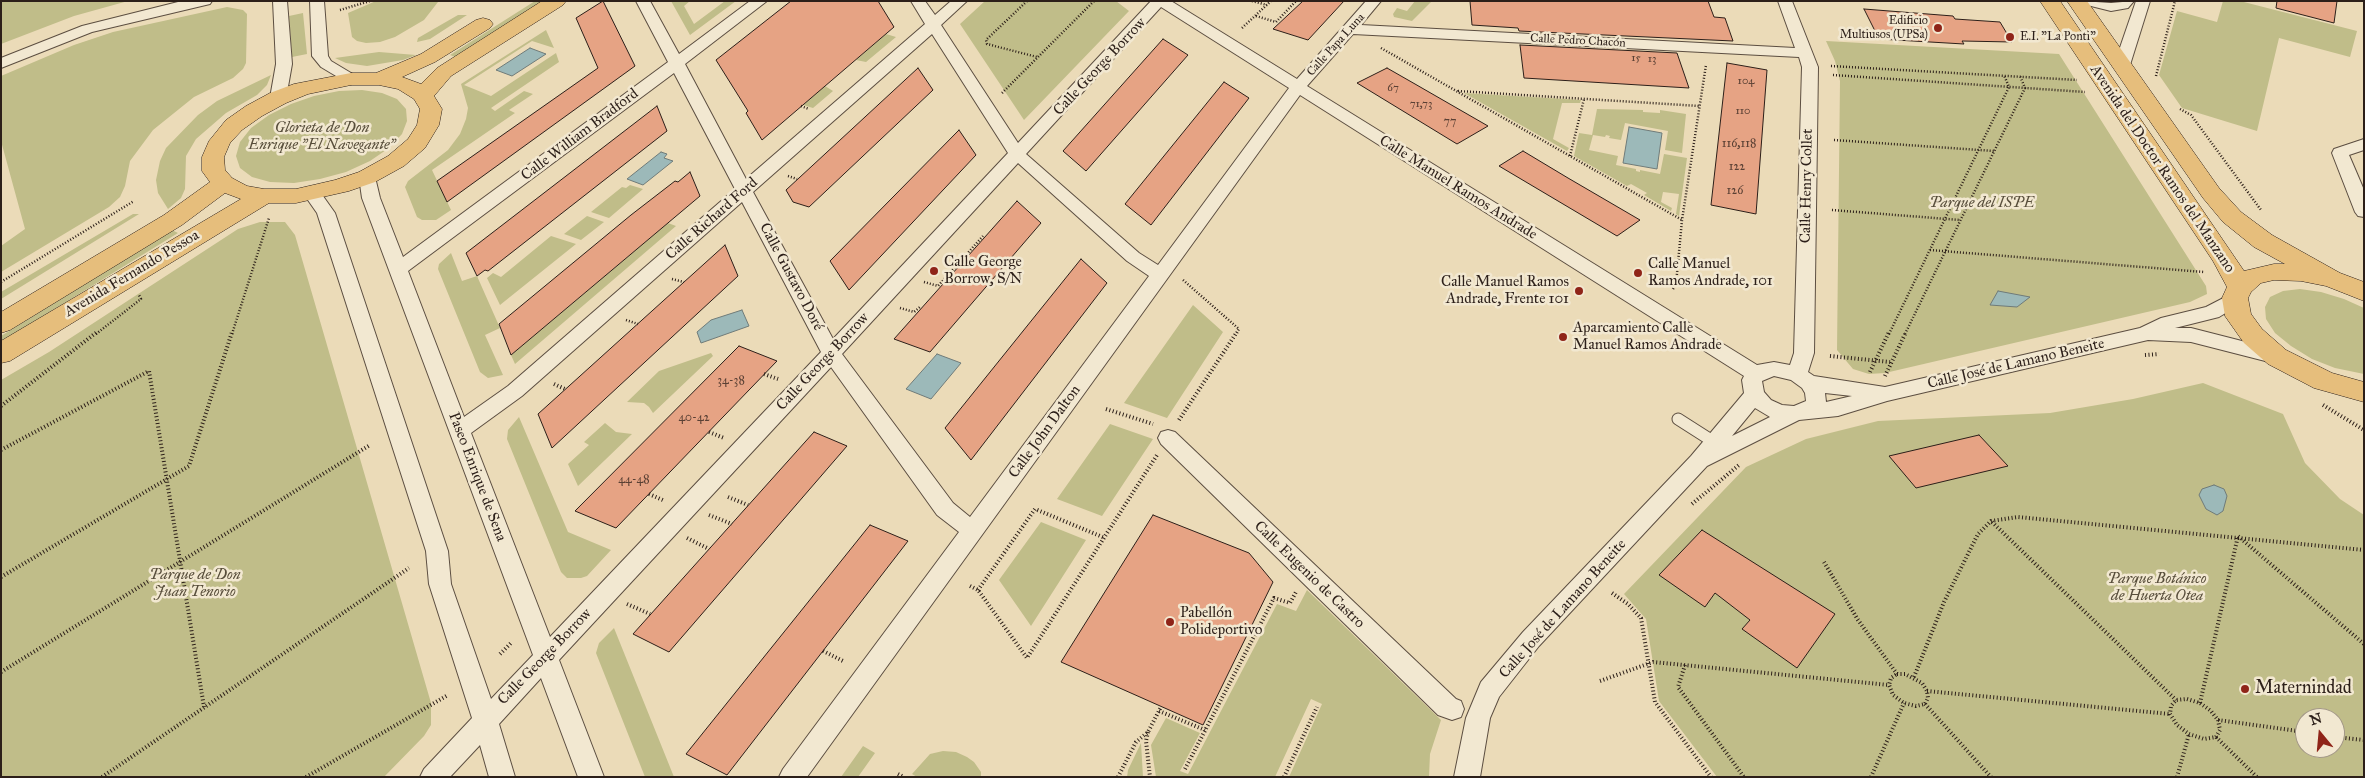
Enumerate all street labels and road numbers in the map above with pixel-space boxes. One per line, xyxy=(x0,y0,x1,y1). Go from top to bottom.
street label: Calle Papa Luna xyxy=(1304,11,1368,79)
street label: Calle George Borrow xyxy=(1050,14,1150,120)
street label: Calle Pedro Chacón xyxy=(1530,31,1626,51)
street label: Avenida del Doctor Ramos del Manzano xyxy=(2086,62,2238,276)
street label: Calle William Bradford xyxy=(518,85,642,185)
street label: Calle Henry Collet xyxy=(1797,129,1817,243)
street label: Calle Manuel Ramos Andrade xyxy=(1376,132,1540,244)
street label: Calle Richard Ford xyxy=(662,174,762,264)
street label: Calle Gustavo Doré xyxy=(755,220,827,334)
street label: Avenida Fernando Pessoa xyxy=(61,227,203,321)
street label: Calle George Borrow xyxy=(773,309,873,415)
street label: Calle José de Lamano Beneite xyxy=(1926,335,2106,393)
street label: Calle John Dalton xyxy=(1005,382,1085,482)
street label: Paseo Enrique de Sena xyxy=(444,410,510,544)
street label: Calle Eugenio de Castro xyxy=(1250,518,1368,632)
street label: Calle José de Lamano Beneite xyxy=(1496,536,1630,682)
street label: Calle George Borrow xyxy=(494,605,596,709)

